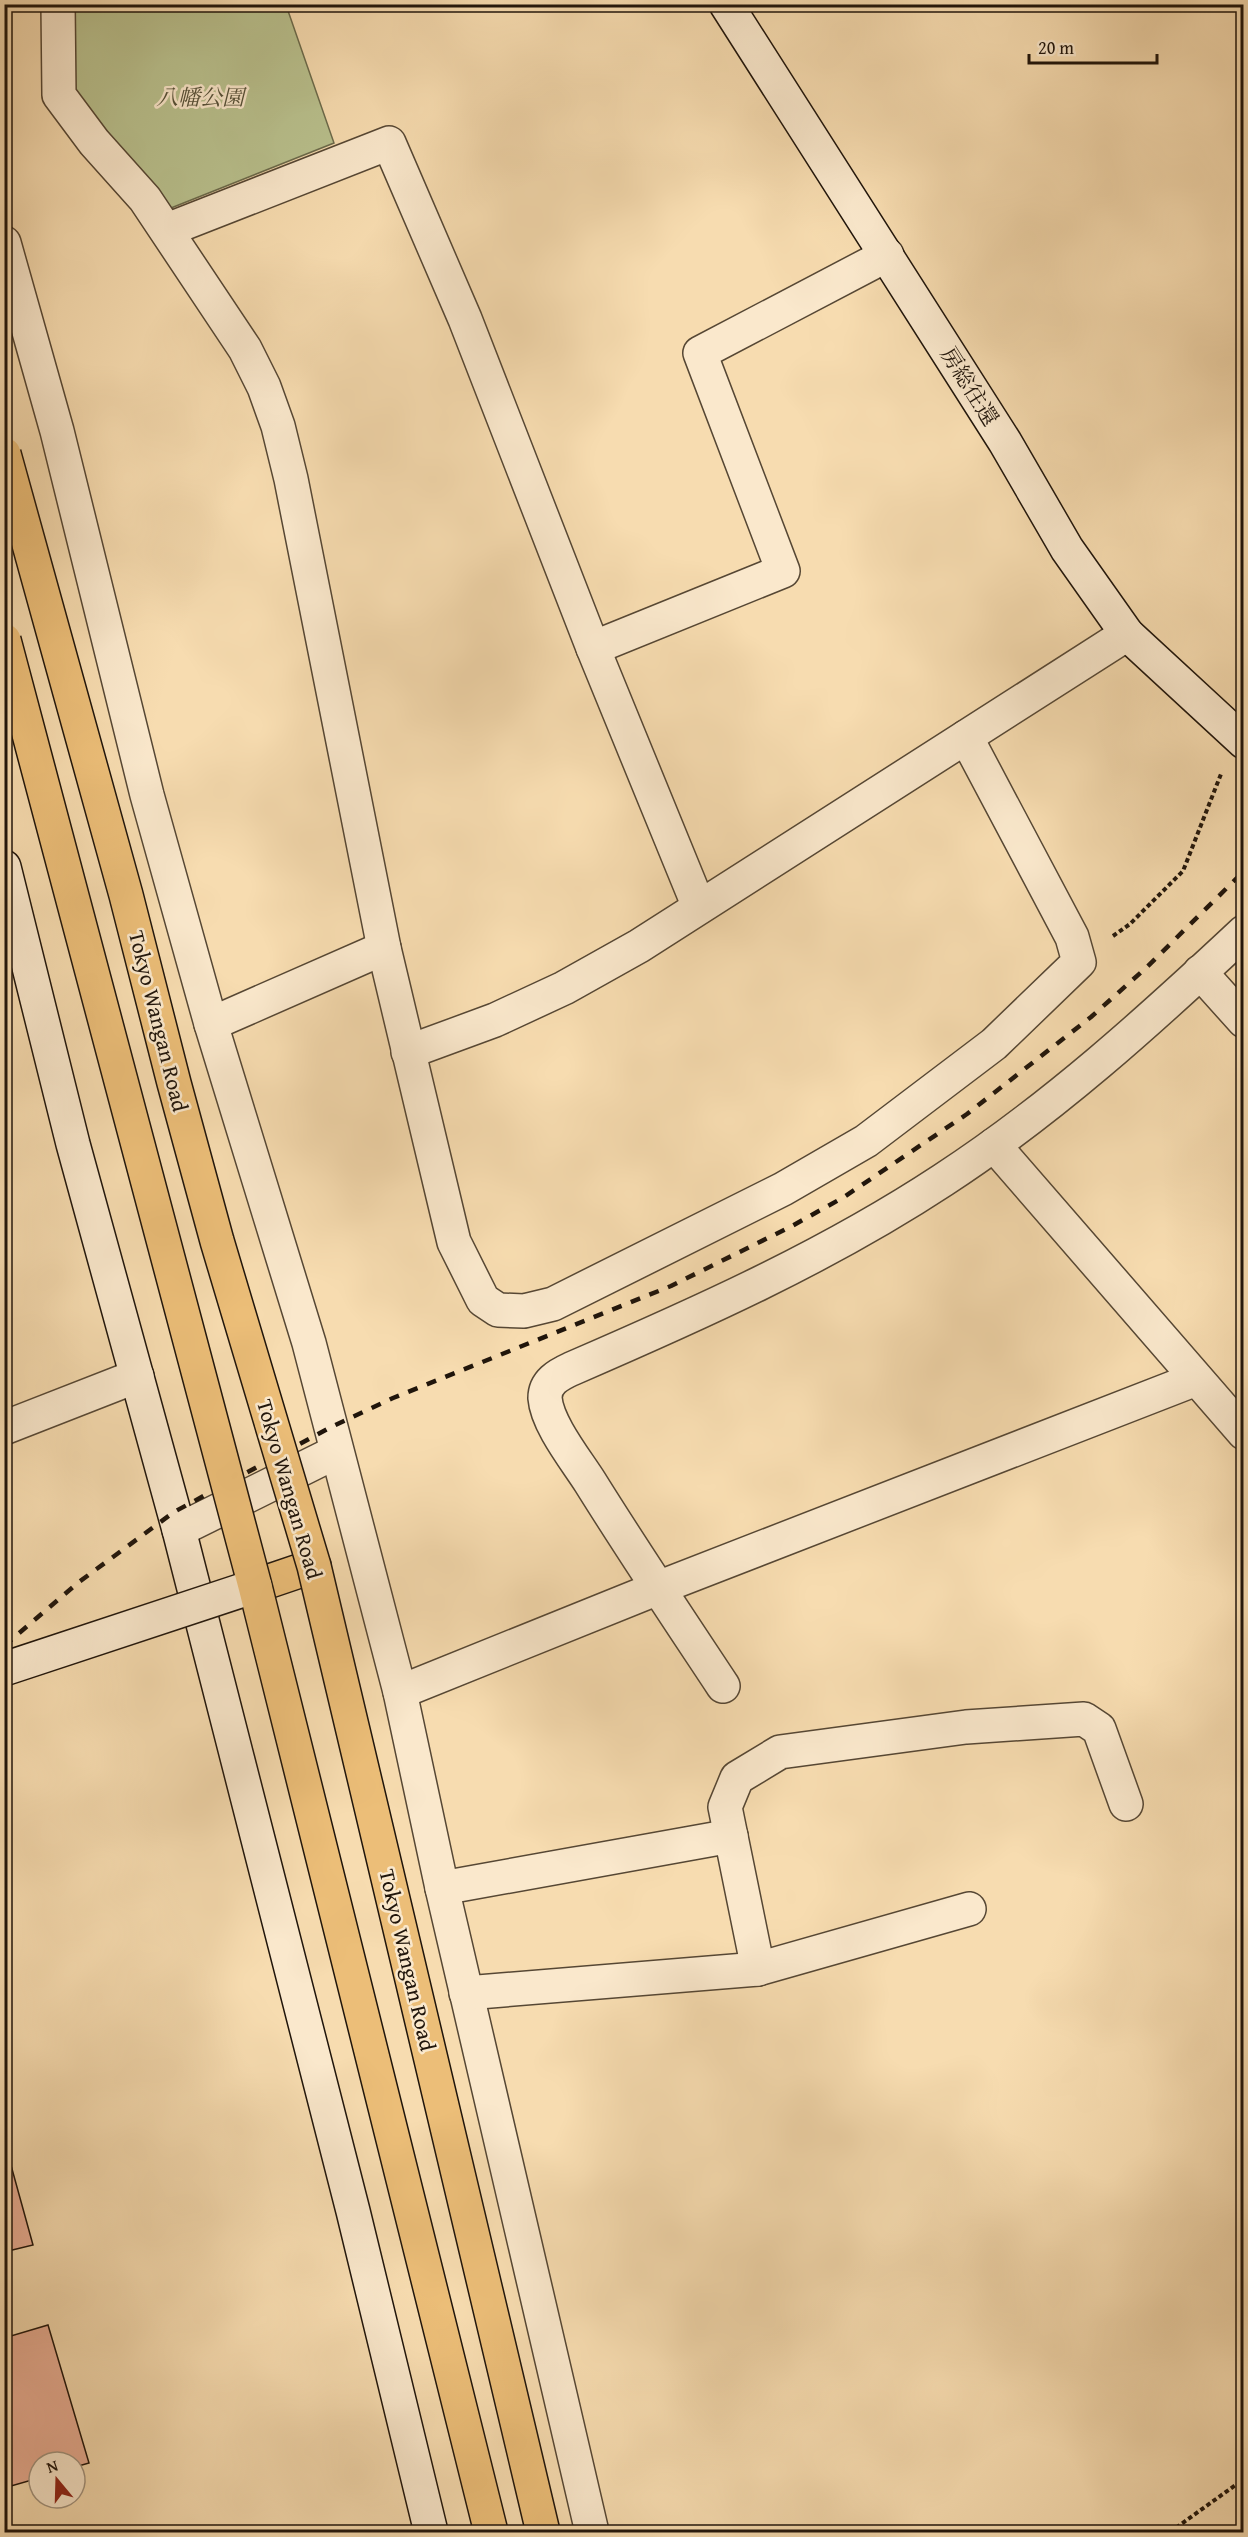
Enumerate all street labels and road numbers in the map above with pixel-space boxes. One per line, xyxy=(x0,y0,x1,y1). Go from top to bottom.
street label: 房総往還 xyxy=(933,340,1007,432)
street label: Tokyo Wangan Road xyxy=(121,927,197,1115)
street label: Tokyo Wangan Road xyxy=(249,1395,331,1583)
street label: Tokyo Wangan Road xyxy=(372,1866,445,2054)

